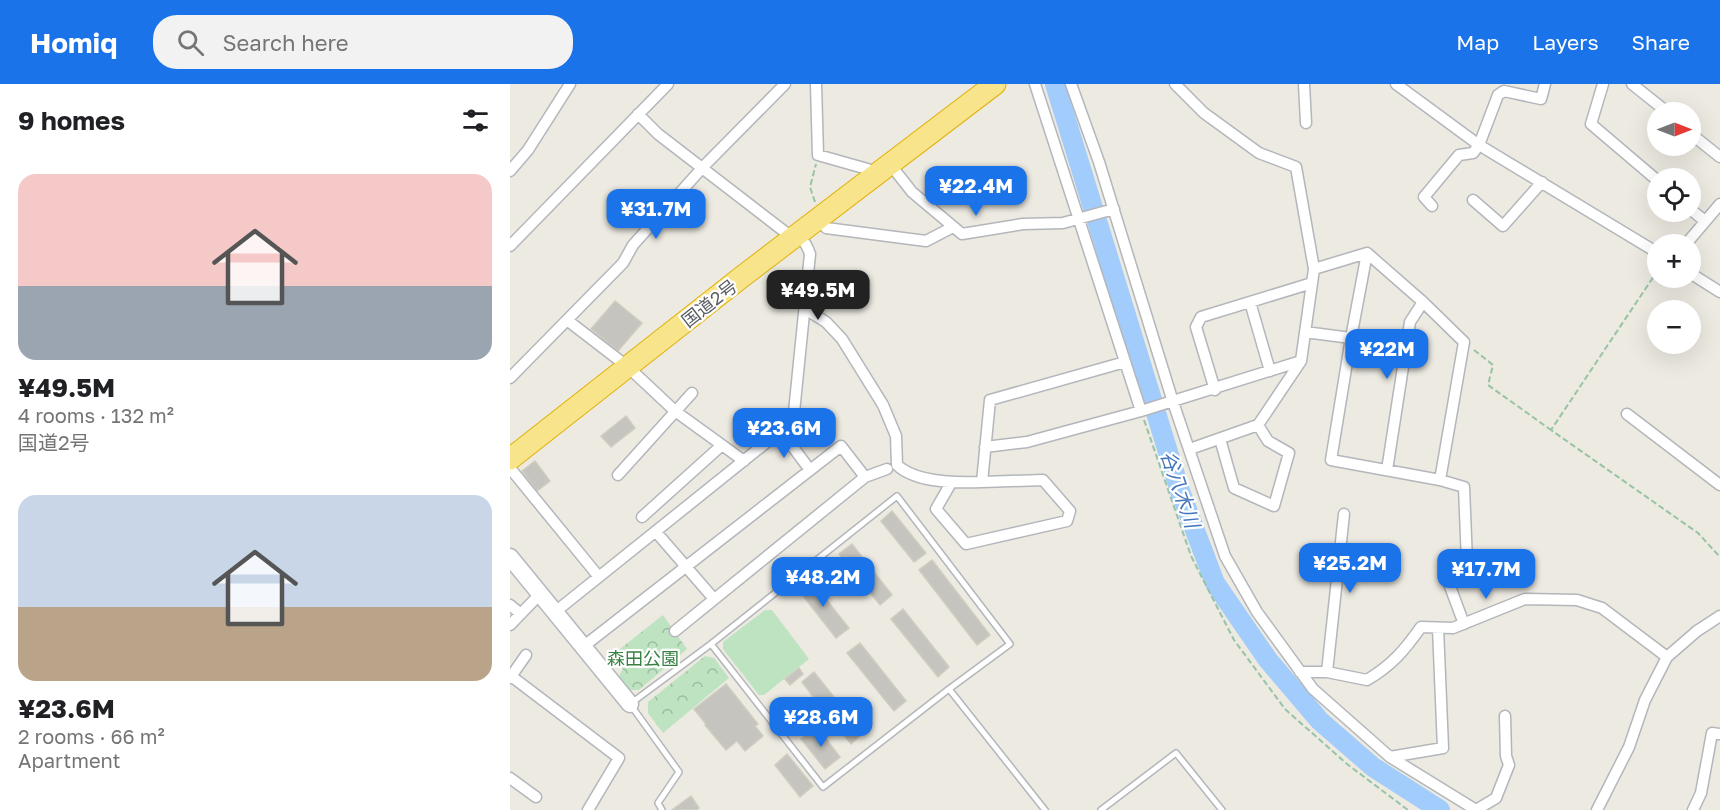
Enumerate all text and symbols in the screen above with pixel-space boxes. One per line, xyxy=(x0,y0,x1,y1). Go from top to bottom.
search box xyxy=(153,15,573,69)
text: Homiq xyxy=(30,26,117,59)
icon: search xyxy=(174,26,207,59)
text: Search here xyxy=(222,29,349,56)
text: Map xyxy=(1456,29,1499,55)
text: Layers xyxy=(1532,29,1599,55)
text: Share xyxy=(1632,29,1690,55)
north arrow xyxy=(1647,102,1701,156)
map controls xyxy=(1647,102,1701,354)
icon: filters xyxy=(459,104,492,137)
text: 9 homes xyxy=(18,105,125,136)
pin: ¥22.4M xyxy=(927,166,1025,217)
button: locate xyxy=(1647,168,1701,222)
text: ¥22.4M xyxy=(939,173,1013,197)
pin: ¥31.7M xyxy=(607,189,705,240)
text: ¥31.7M xyxy=(621,196,691,220)
icon: home xyxy=(201,213,309,321)
button: + xyxy=(1647,234,1701,288)
pin: ¥49.5M xyxy=(769,270,867,321)
street label: 国道2号 xyxy=(677,274,741,332)
text: ¥49.5M xyxy=(781,277,855,301)
button: − xyxy=(1647,300,1701,354)
pin: ¥22M xyxy=(1351,329,1423,380)
text: ¥22M xyxy=(1359,336,1415,360)
text: ¥49.5M xyxy=(18,372,115,403)
text: 4 rooms · 132 m² xyxy=(18,403,174,427)
pin: ¥23.6M xyxy=(735,408,833,459)
text: ¥23.6M xyxy=(747,415,821,439)
text: 国道2号 xyxy=(18,430,90,454)
water label: 谷八木川 xyxy=(1157,447,1206,533)
icon: home xyxy=(201,534,309,642)
pin: ¥25.2M xyxy=(1301,543,1399,594)
pin: ¥17.7M xyxy=(1437,549,1535,600)
text: ¥25.2M xyxy=(1313,550,1387,574)
text: ¥17.7M xyxy=(1451,556,1521,580)
pin: ¥48.2M xyxy=(774,557,872,608)
text: ¥48.2M xyxy=(786,564,860,588)
park label: 森田公園 xyxy=(607,647,679,669)
text: ¥23.6M xyxy=(18,693,115,724)
pin: ¥28.6M xyxy=(772,697,870,748)
text: ¥28.6M xyxy=(783,704,859,728)
text: 2 rooms · 66 m² xyxy=(18,724,165,748)
text: Apartment xyxy=(18,748,121,772)

